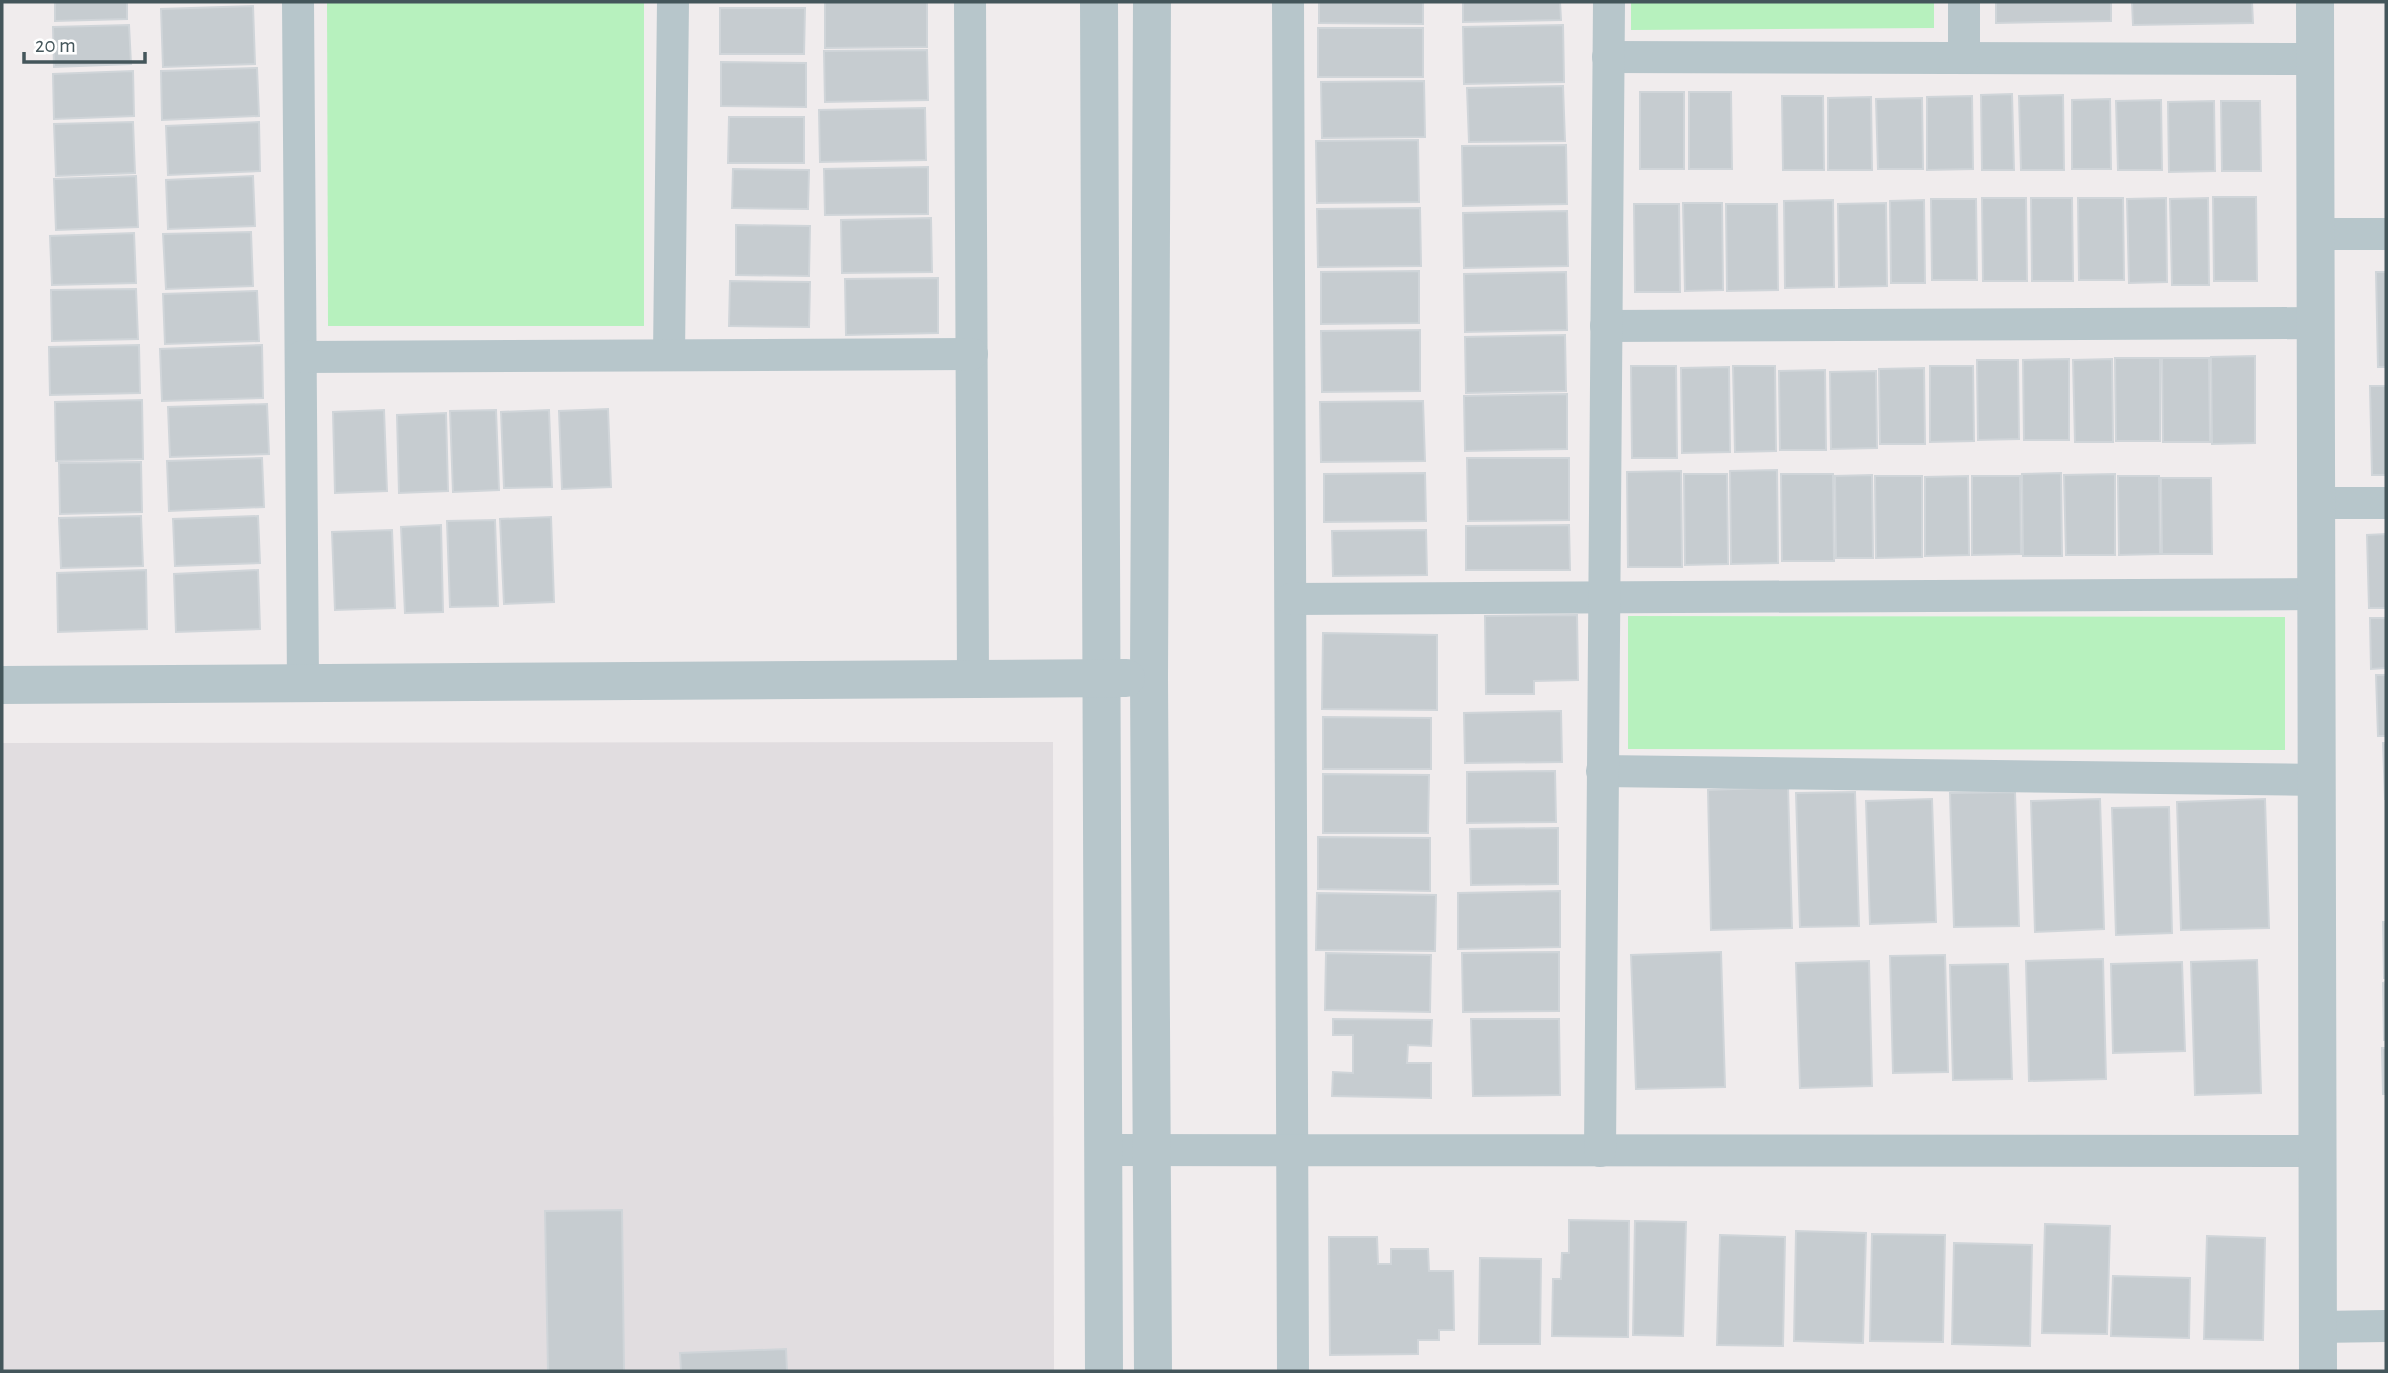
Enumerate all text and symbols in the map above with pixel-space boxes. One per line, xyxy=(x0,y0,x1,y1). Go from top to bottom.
scale bar xyxy=(24,21,145,65)
text: 20 m xyxy=(35,35,76,56)

